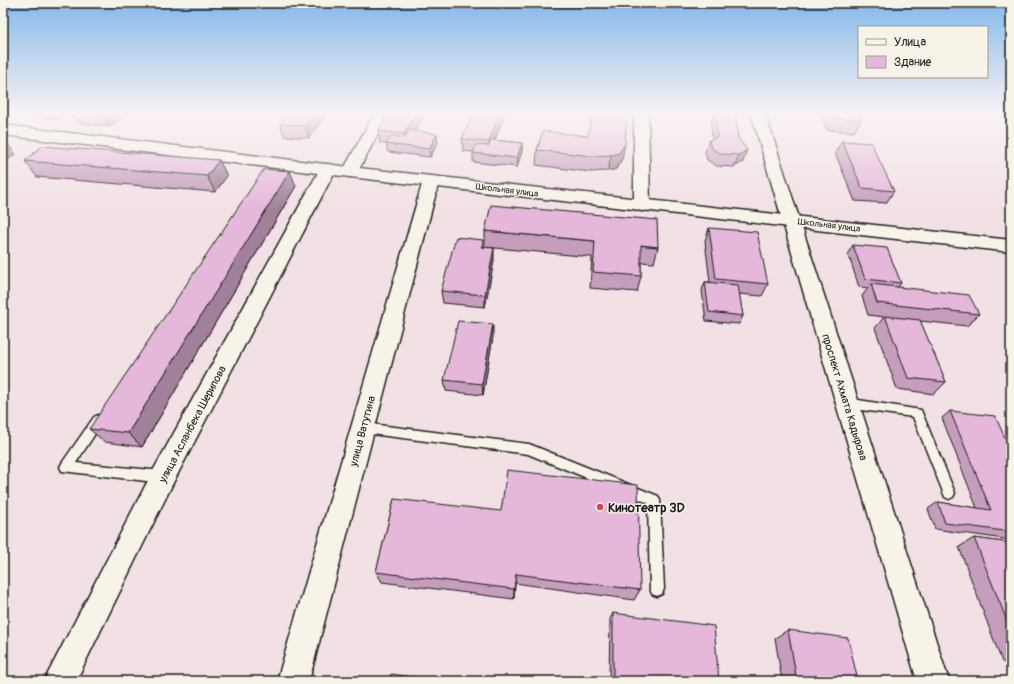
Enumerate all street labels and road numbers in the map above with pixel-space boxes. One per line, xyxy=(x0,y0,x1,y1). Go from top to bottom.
street label: Школьная улица xyxy=(475,181,539,200)
street label: Школьная улица xyxy=(797,216,861,235)
street label: проспект Ахмата Кадырова xyxy=(819,332,870,462)
street label: улица Асланбека Шерипова xyxy=(156,364,229,486)
street label: улица Ватутина xyxy=(347,395,378,469)

